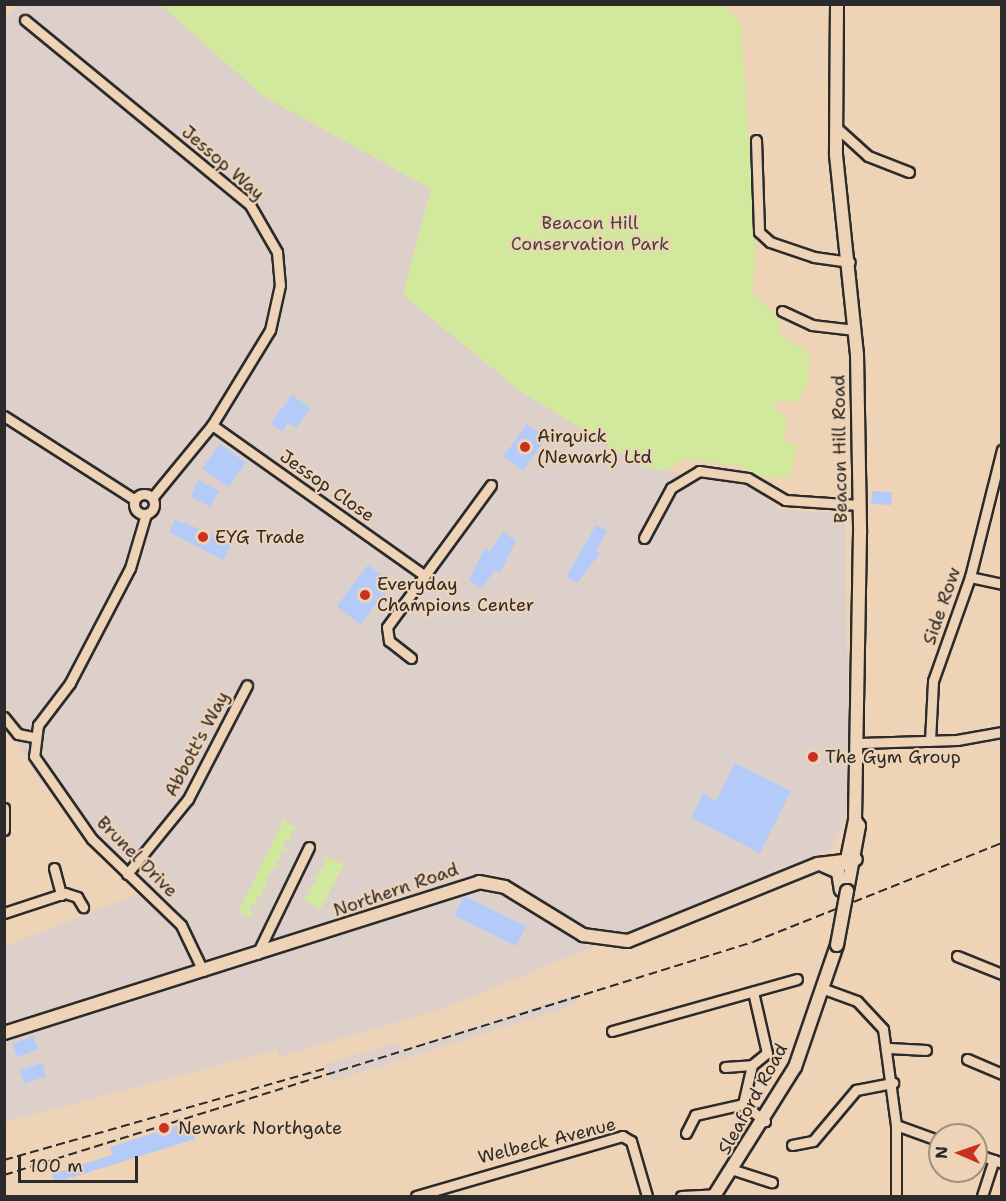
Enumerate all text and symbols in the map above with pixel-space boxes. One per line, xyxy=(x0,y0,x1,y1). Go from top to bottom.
street label: Jessop Way xyxy=(177,121,269,205)
park label: Beacon Hill Conservation Park xyxy=(511,213,669,256)
street label: Beacon Hill Road xyxy=(828,375,852,523)
place label: Airquick (Newark) Ltd xyxy=(537,426,652,468)
marker: Airquick (Newark) Ltd xyxy=(518,440,532,454)
street label: Jessop Close xyxy=(276,445,378,527)
place label: EYG Trade xyxy=(215,526,305,548)
marker: EYG Trade xyxy=(196,530,210,544)
street label: Side Row xyxy=(919,564,965,648)
place label: Everyday Champions Center xyxy=(377,574,534,616)
marker: Everyday Champions Center xyxy=(358,588,372,602)
street label: Abbott's Way xyxy=(160,688,234,800)
place label: The Gym Group xyxy=(825,746,961,768)
marker: The Gym Group xyxy=(806,750,820,764)
street label: Brunel Drive xyxy=(92,812,182,902)
street label: Northern Road xyxy=(331,858,461,922)
street label: Sleaford Road xyxy=(714,1040,792,1158)
street label: Welbeck Avenue xyxy=(476,1113,618,1169)
place label: Newark Northgate xyxy=(178,1117,342,1139)
marker: Newark Northgate xyxy=(155,1119,173,1137)
north arrow xyxy=(928,1123,988,1183)
scale bar xyxy=(21,1144,141,1182)
text: N xyxy=(931,1146,952,1159)
text: 100 m xyxy=(29,1154,83,1178)

